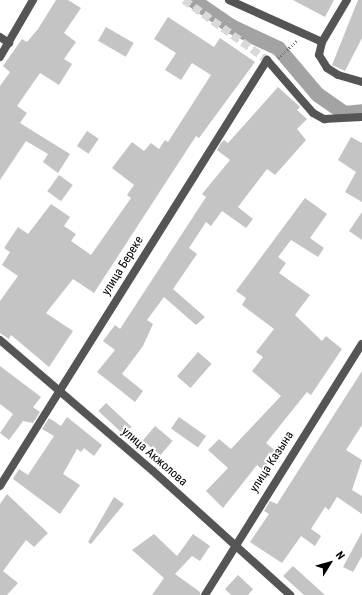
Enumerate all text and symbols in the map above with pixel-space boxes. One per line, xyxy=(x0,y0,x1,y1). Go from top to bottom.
street label: улица Береке xyxy=(99,234,147,298)
street label: улица Акжолова xyxy=(118,425,190,489)
street label: улица Казына xyxy=(247,429,297,495)
north arrow xyxy=(310,543,350,583)
text: N xyxy=(333,549,347,562)

